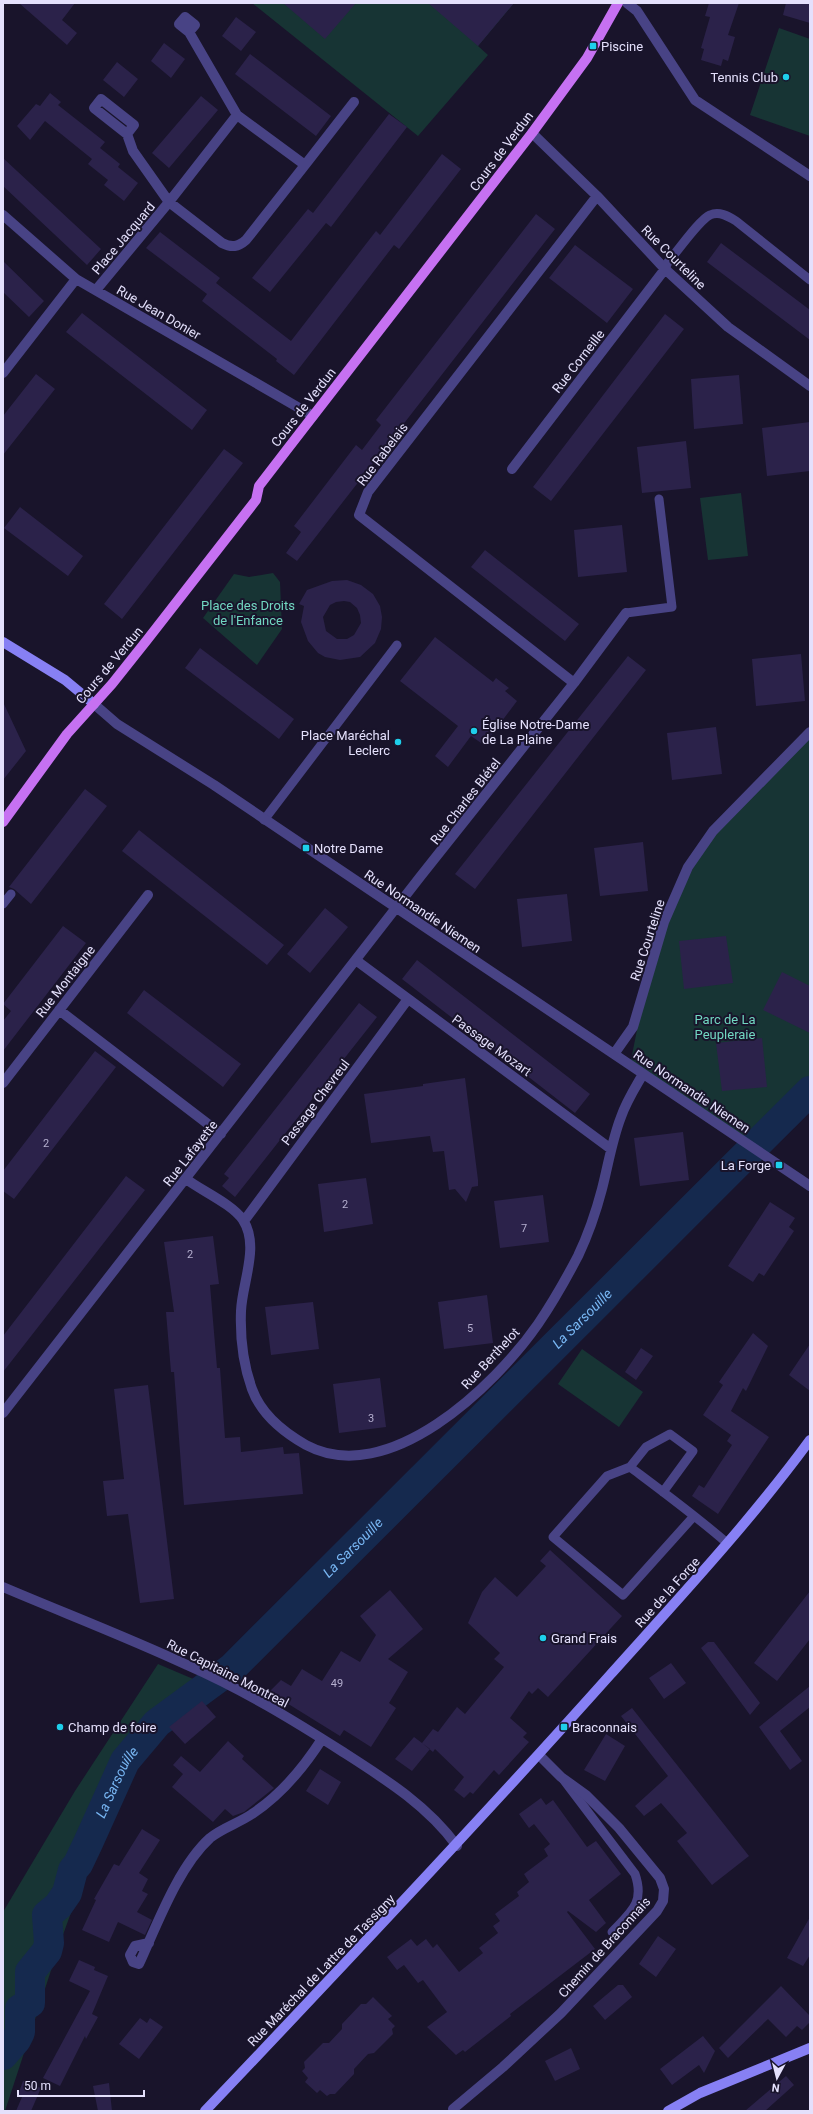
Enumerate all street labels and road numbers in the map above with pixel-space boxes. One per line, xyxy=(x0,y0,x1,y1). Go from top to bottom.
street label: Cours de Verdun xyxy=(467,109,536,194)
street label: Place Jacquard xyxy=(89,199,158,277)
street label: Rue Courteline xyxy=(638,222,709,293)
street label: Rue Jean Donier xyxy=(114,282,204,343)
street label: Rue Corneille xyxy=(549,327,608,396)
street label: Cours de Verdun xyxy=(268,365,339,450)
street label: Rue Rabelais xyxy=(354,420,411,489)
street label: Cours de Verdun xyxy=(73,624,146,707)
street label: Rue Charles Blétel xyxy=(427,755,504,847)
street label: Rue Normandie Niemen xyxy=(362,867,484,956)
street label: Rue Courteline xyxy=(627,898,668,983)
street label: Rue Montaigne xyxy=(33,942,98,1020)
street label: Passage Mozart xyxy=(449,1012,534,1079)
street label: Rue Normandie Niemen xyxy=(631,1047,753,1136)
street label: Passage Chevreul xyxy=(278,1057,352,1148)
street label: Rue Lafayette xyxy=(160,1117,221,1189)
street label: Rue Berthelot xyxy=(458,1325,523,1392)
street label: Rue de la Forge xyxy=(632,1554,703,1630)
street label: Rue Capitaine Montreal xyxy=(164,1636,291,1711)
street label: Rue Maréchal de Lattre de Tassigny xyxy=(245,1891,398,2049)
street label: Chemin de Braconnais xyxy=(555,1894,654,2001)

